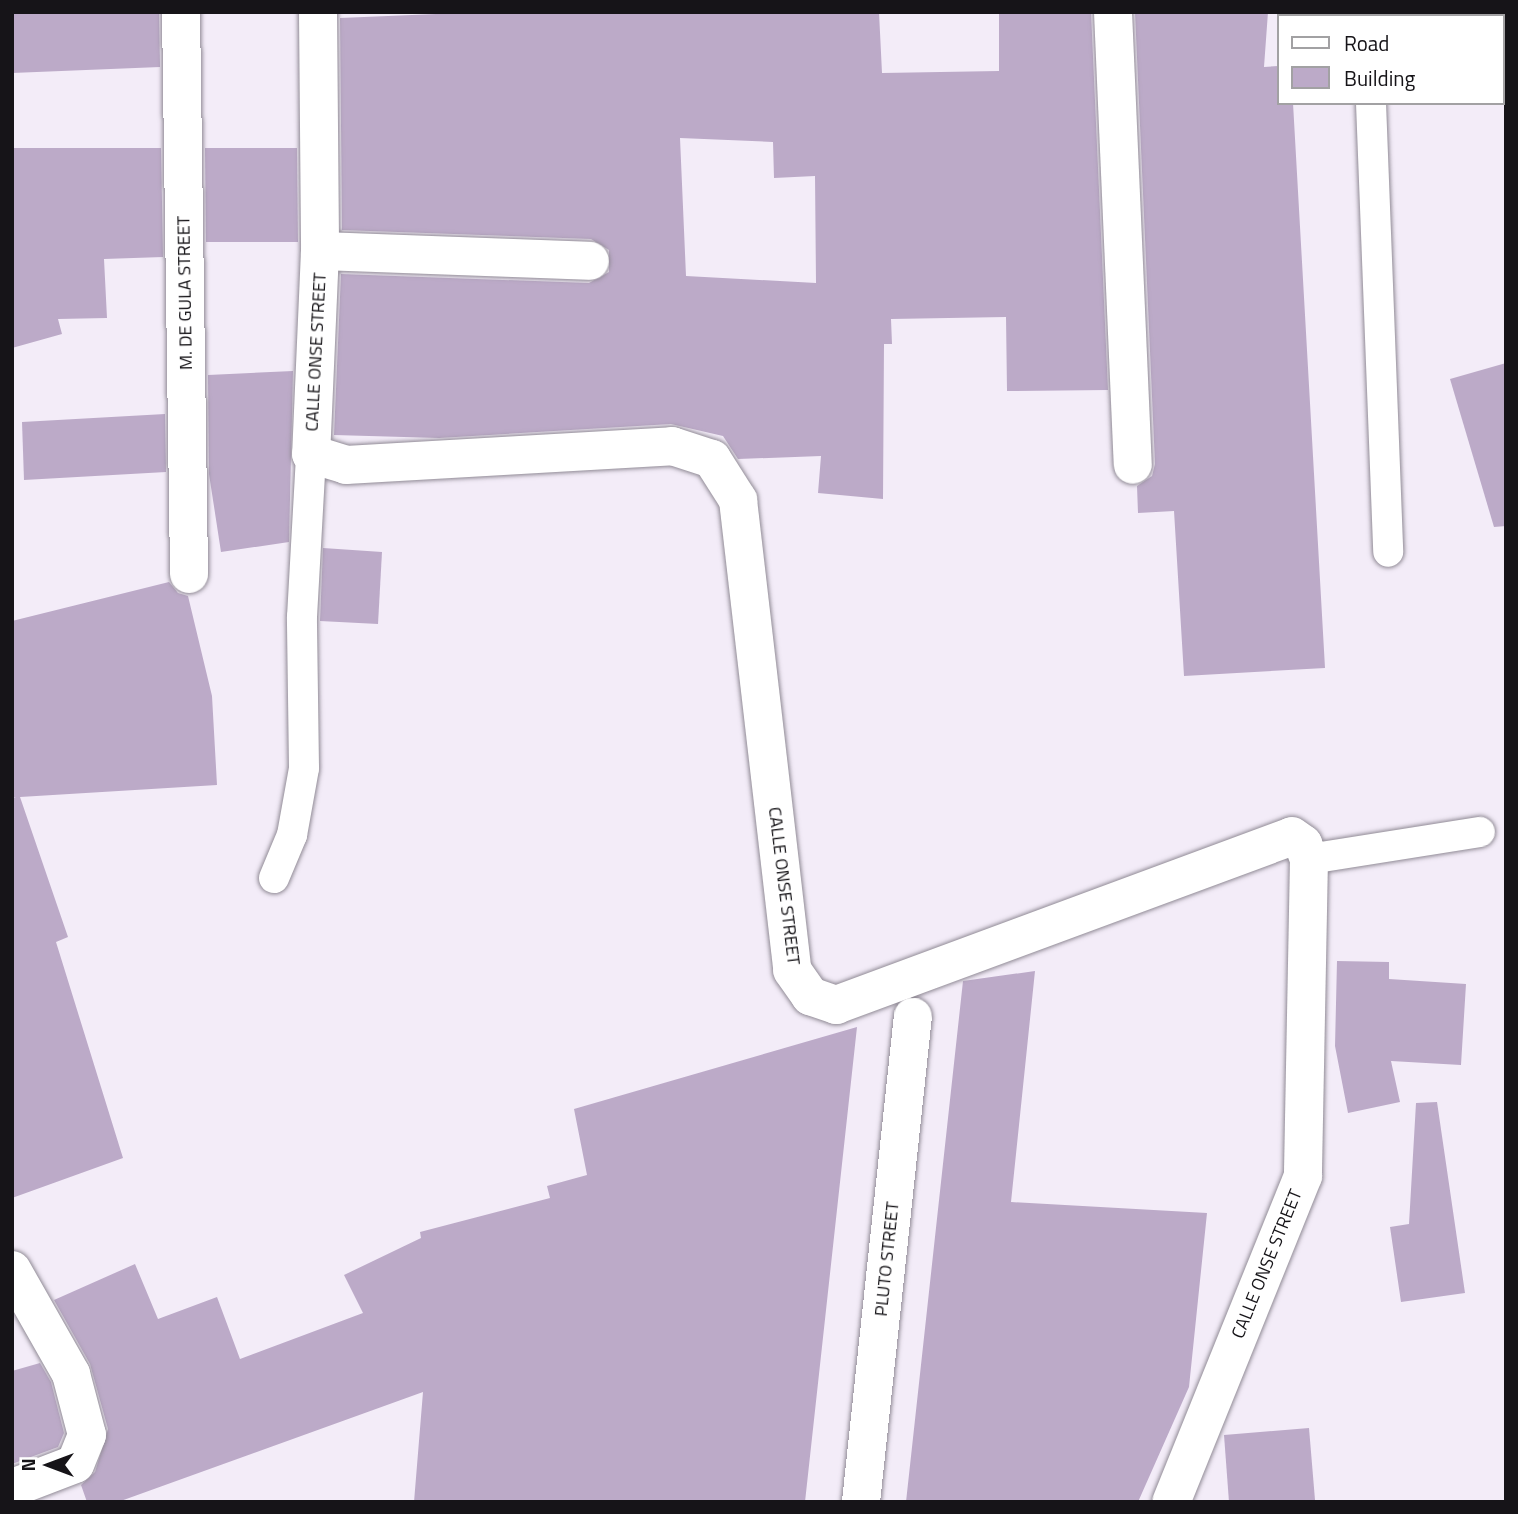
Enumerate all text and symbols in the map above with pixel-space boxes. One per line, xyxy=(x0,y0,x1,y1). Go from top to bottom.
legend xyxy=(1276,14,1504,105)
text: Road xyxy=(1344,27,1389,59)
text: Building xyxy=(1344,62,1415,94)
street label: M. DE GULA STREET xyxy=(173,216,197,370)
street label: CALLE ONSE STREET xyxy=(301,272,331,432)
street label: CALLE ONSE STREET xyxy=(764,806,804,966)
street label: CALLE ONSE STREET xyxy=(1227,1186,1307,1342)
street label: PLUTO STREET xyxy=(870,1201,904,1317)
north arrow xyxy=(14,1430,84,1500)
text: N xyxy=(13,1458,42,1472)

